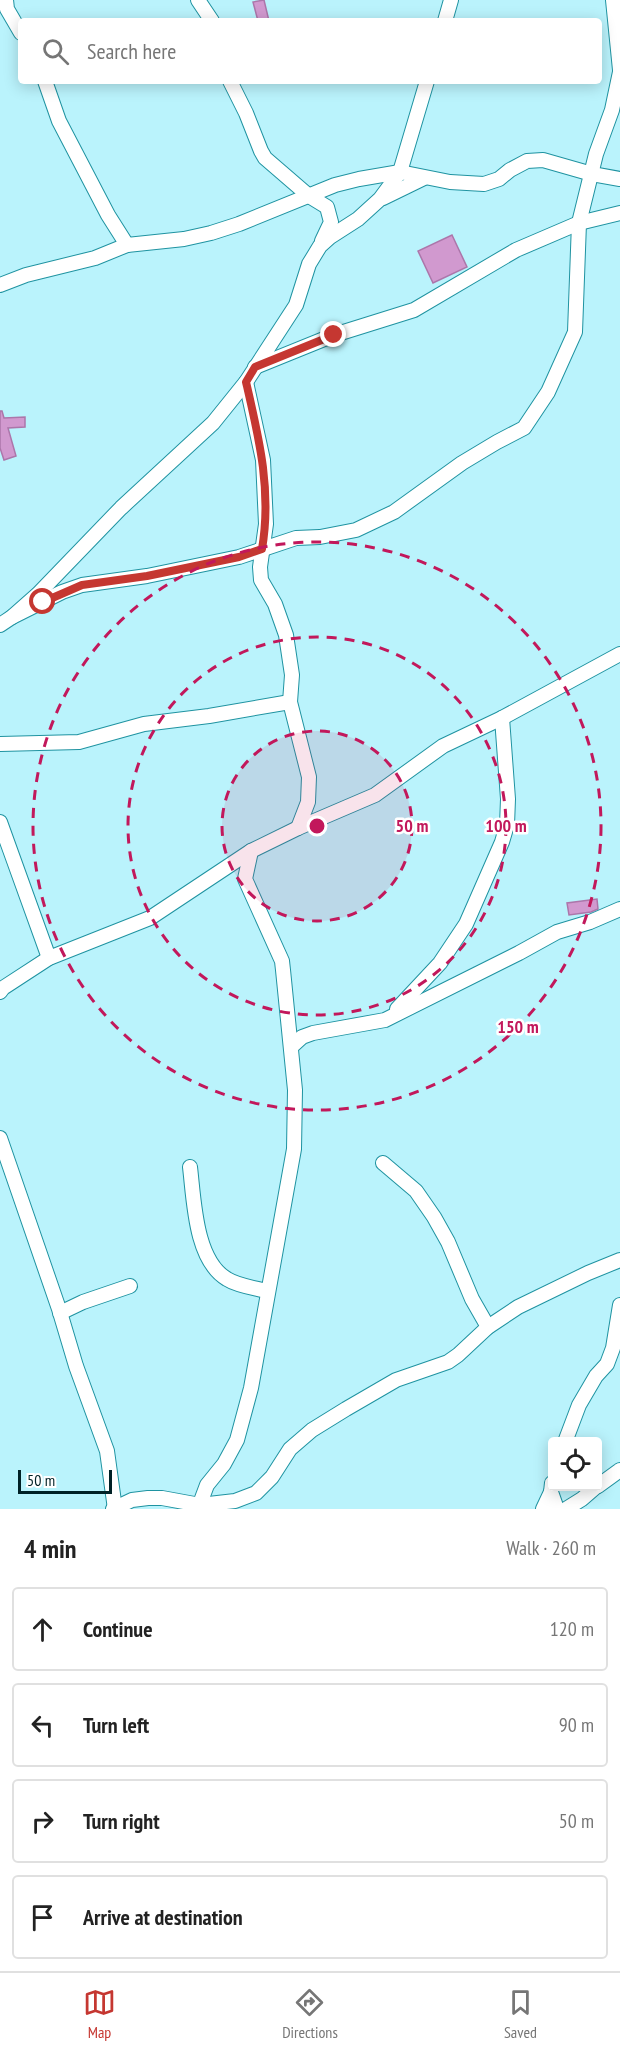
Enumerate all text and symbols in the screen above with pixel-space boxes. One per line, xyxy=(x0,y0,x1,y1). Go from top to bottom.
search box xyxy=(18,18,602,84)
icon: search xyxy=(39,35,72,68)
text: Search here xyxy=(87,37,176,65)
route end xyxy=(320,321,346,347)
route start xyxy=(29,588,55,614)
text: 50 m xyxy=(396,814,428,837)
text: 100 m xyxy=(485,814,527,837)
centre of rings xyxy=(307,816,327,836)
text: 150 m xyxy=(497,1015,539,1038)
map controls xyxy=(548,1437,602,1491)
button: locate xyxy=(548,1437,602,1491)
scale bar xyxy=(18,1467,112,1494)
text: 50 m xyxy=(27,1470,55,1490)
text: 4 min xyxy=(24,1532,77,1565)
text: Walk · 260 m xyxy=(506,1535,596,1561)
icon: ahead xyxy=(26,1613,59,1646)
text: Continue xyxy=(83,1615,153,1643)
text: 120 m xyxy=(550,1616,594,1642)
icon: left xyxy=(26,1709,59,1742)
text: Turn left xyxy=(83,1711,149,1739)
text: 90 m xyxy=(559,1712,594,1738)
icon: right xyxy=(26,1805,59,1838)
text: Turn right xyxy=(83,1807,160,1835)
text: 50 m xyxy=(559,1808,594,1834)
icon: arrive xyxy=(26,1901,59,1934)
text: Arrive at destination xyxy=(83,1903,243,1931)
tab: Map xyxy=(83,1986,116,2042)
tab: Directions xyxy=(282,1986,338,2042)
tab: Saved xyxy=(504,1986,537,2042)

